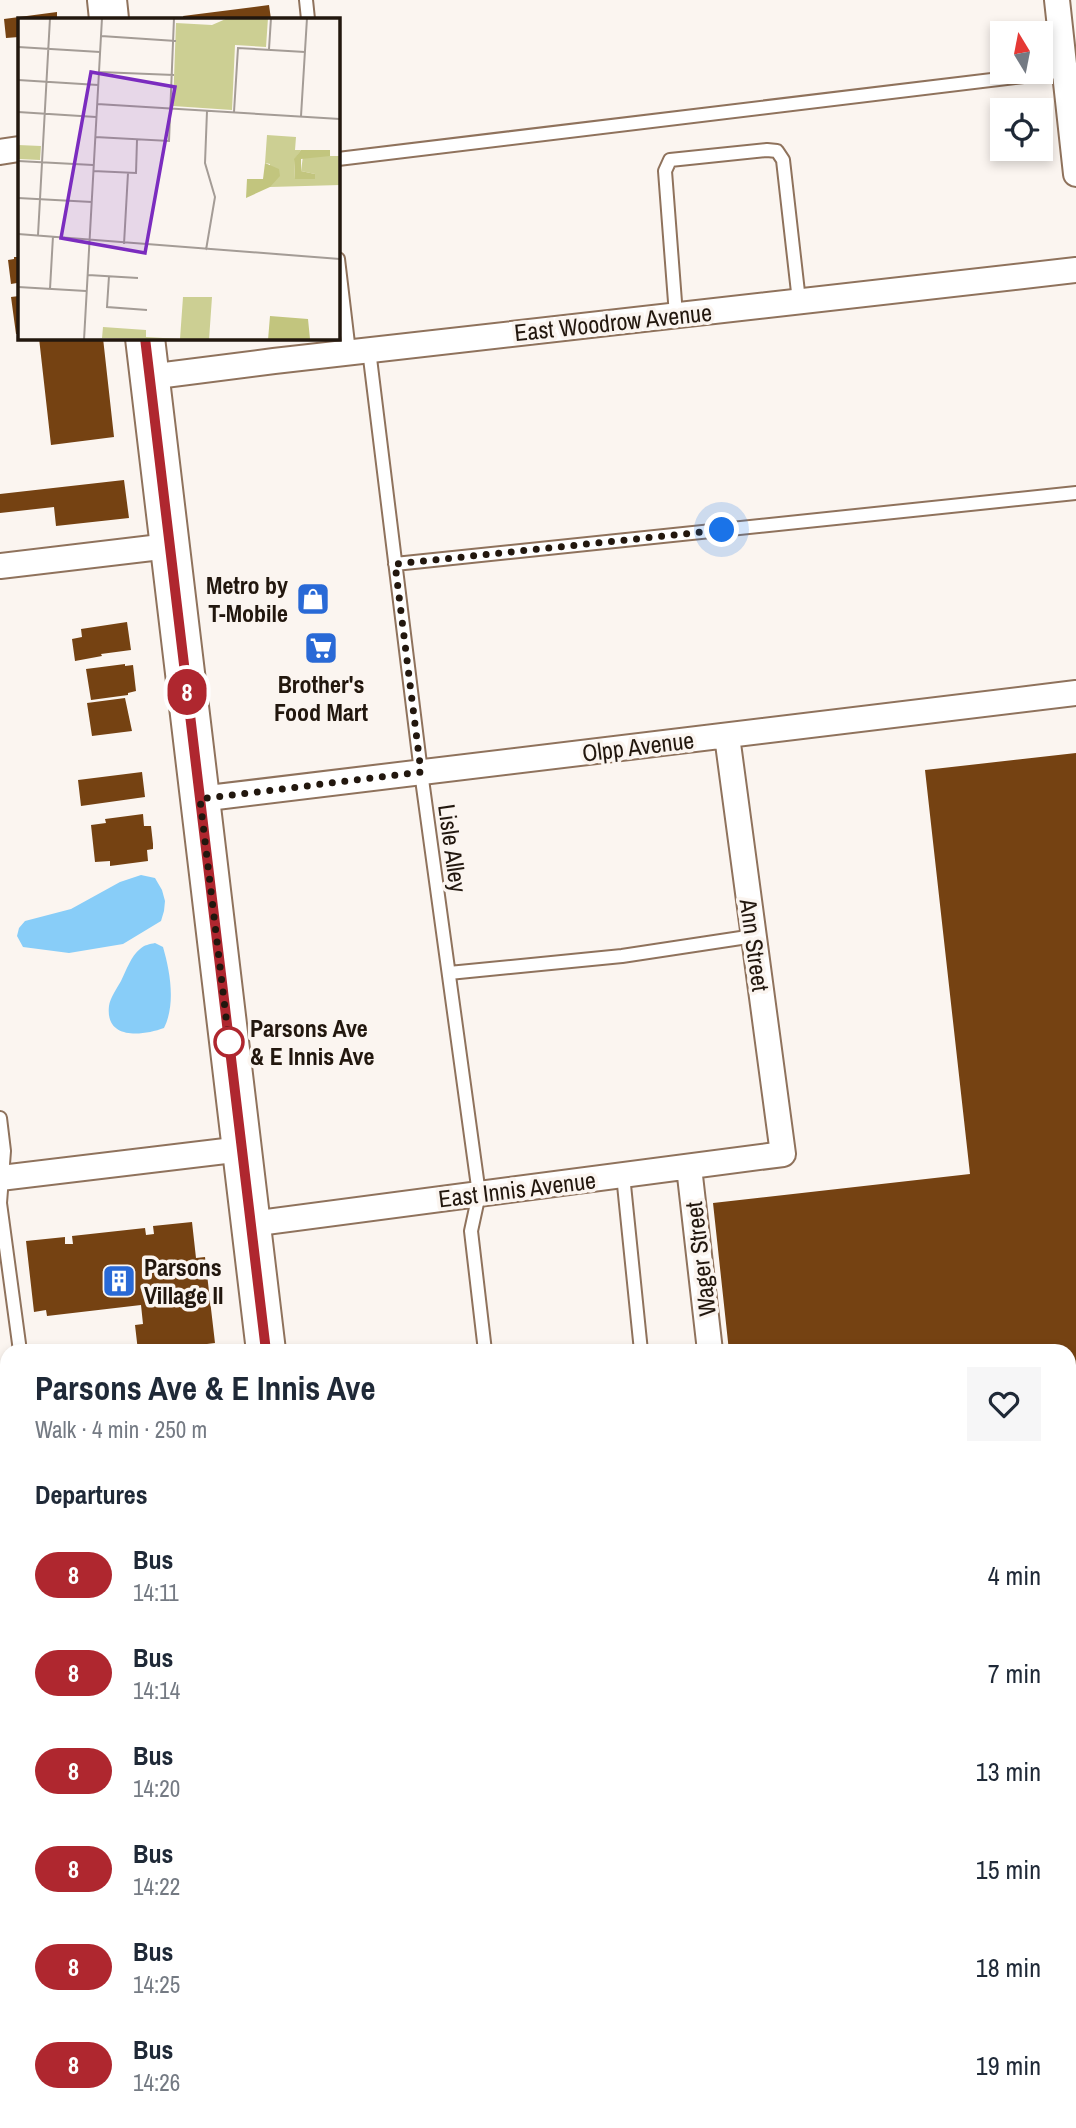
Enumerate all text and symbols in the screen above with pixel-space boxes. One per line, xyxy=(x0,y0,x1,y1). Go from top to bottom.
inset map xyxy=(18,18,340,340)
north arrow xyxy=(990,21,1054,84)
map controls xyxy=(990,21,1053,161)
button: locate xyxy=(990,98,1053,161)
street label: East Woodrow Avenue xyxy=(513,296,713,348)
your location xyxy=(704,512,739,547)
place label: Metro by T-Mobile xyxy=(206,569,288,629)
shop icon: Metro by T-Mobile xyxy=(294,580,332,618)
supermarket icon: Brother's Food Mart xyxy=(302,629,340,667)
place label: Brother's Food Mart xyxy=(274,668,369,728)
line badge: 8 xyxy=(164,669,210,715)
text: 8 xyxy=(182,676,192,708)
street label: Olpp Avenue xyxy=(580,723,696,769)
street label: Lisle Alley xyxy=(431,802,475,894)
street label: Ann Street xyxy=(733,896,777,994)
place label: Parsons Ave & E Innis Ave xyxy=(250,1012,374,1072)
marker: Parsons Ave & E Innis Ave xyxy=(214,1027,244,1057)
street label: East Innis Avenue xyxy=(436,1163,598,1215)
street label: Wager Street xyxy=(677,1199,723,1318)
place label: Parsons Village II xyxy=(144,1251,224,1311)
building icon: Parsons Village II xyxy=(100,1262,138,1300)
text: Parsons Ave & E Innis Ave xyxy=(35,1366,375,1410)
button: heart xyxy=(967,1367,1041,1441)
text: Walk · 4 min · 250 m xyxy=(35,1414,207,1445)
text: Departures xyxy=(35,1477,148,1512)
text: Bus xyxy=(133,1542,173,1577)
text: 4 min xyxy=(988,1558,1041,1593)
text: 8 xyxy=(68,1559,79,1591)
text: 14:11 xyxy=(133,1577,179,1608)
text: Bus xyxy=(133,1640,173,1675)
text: 7 min xyxy=(988,1656,1041,1691)
text: 8 xyxy=(68,1657,79,1689)
text: 14:14 xyxy=(133,1675,180,1706)
text: Bus xyxy=(133,1738,173,1773)
text: 13 min xyxy=(976,1754,1041,1789)
text: 8 xyxy=(68,1755,79,1787)
text: 14:20 xyxy=(133,1773,180,1804)
text: Bus xyxy=(133,1836,173,1871)
text: 15 min xyxy=(976,1852,1041,1887)
text: 8 xyxy=(68,1853,79,1885)
text: 14:22 xyxy=(133,1871,180,1902)
text: Bus xyxy=(133,1934,173,1969)
text: 18 min xyxy=(976,1950,1041,1985)
text: 8 xyxy=(68,1951,79,1983)
text: 14:25 xyxy=(133,1969,180,2000)
text: Bus xyxy=(133,2032,173,2067)
text: 19 min xyxy=(976,2048,1041,2083)
text: 8 xyxy=(68,2049,79,2081)
text: 14:26 xyxy=(133,2067,180,2098)

